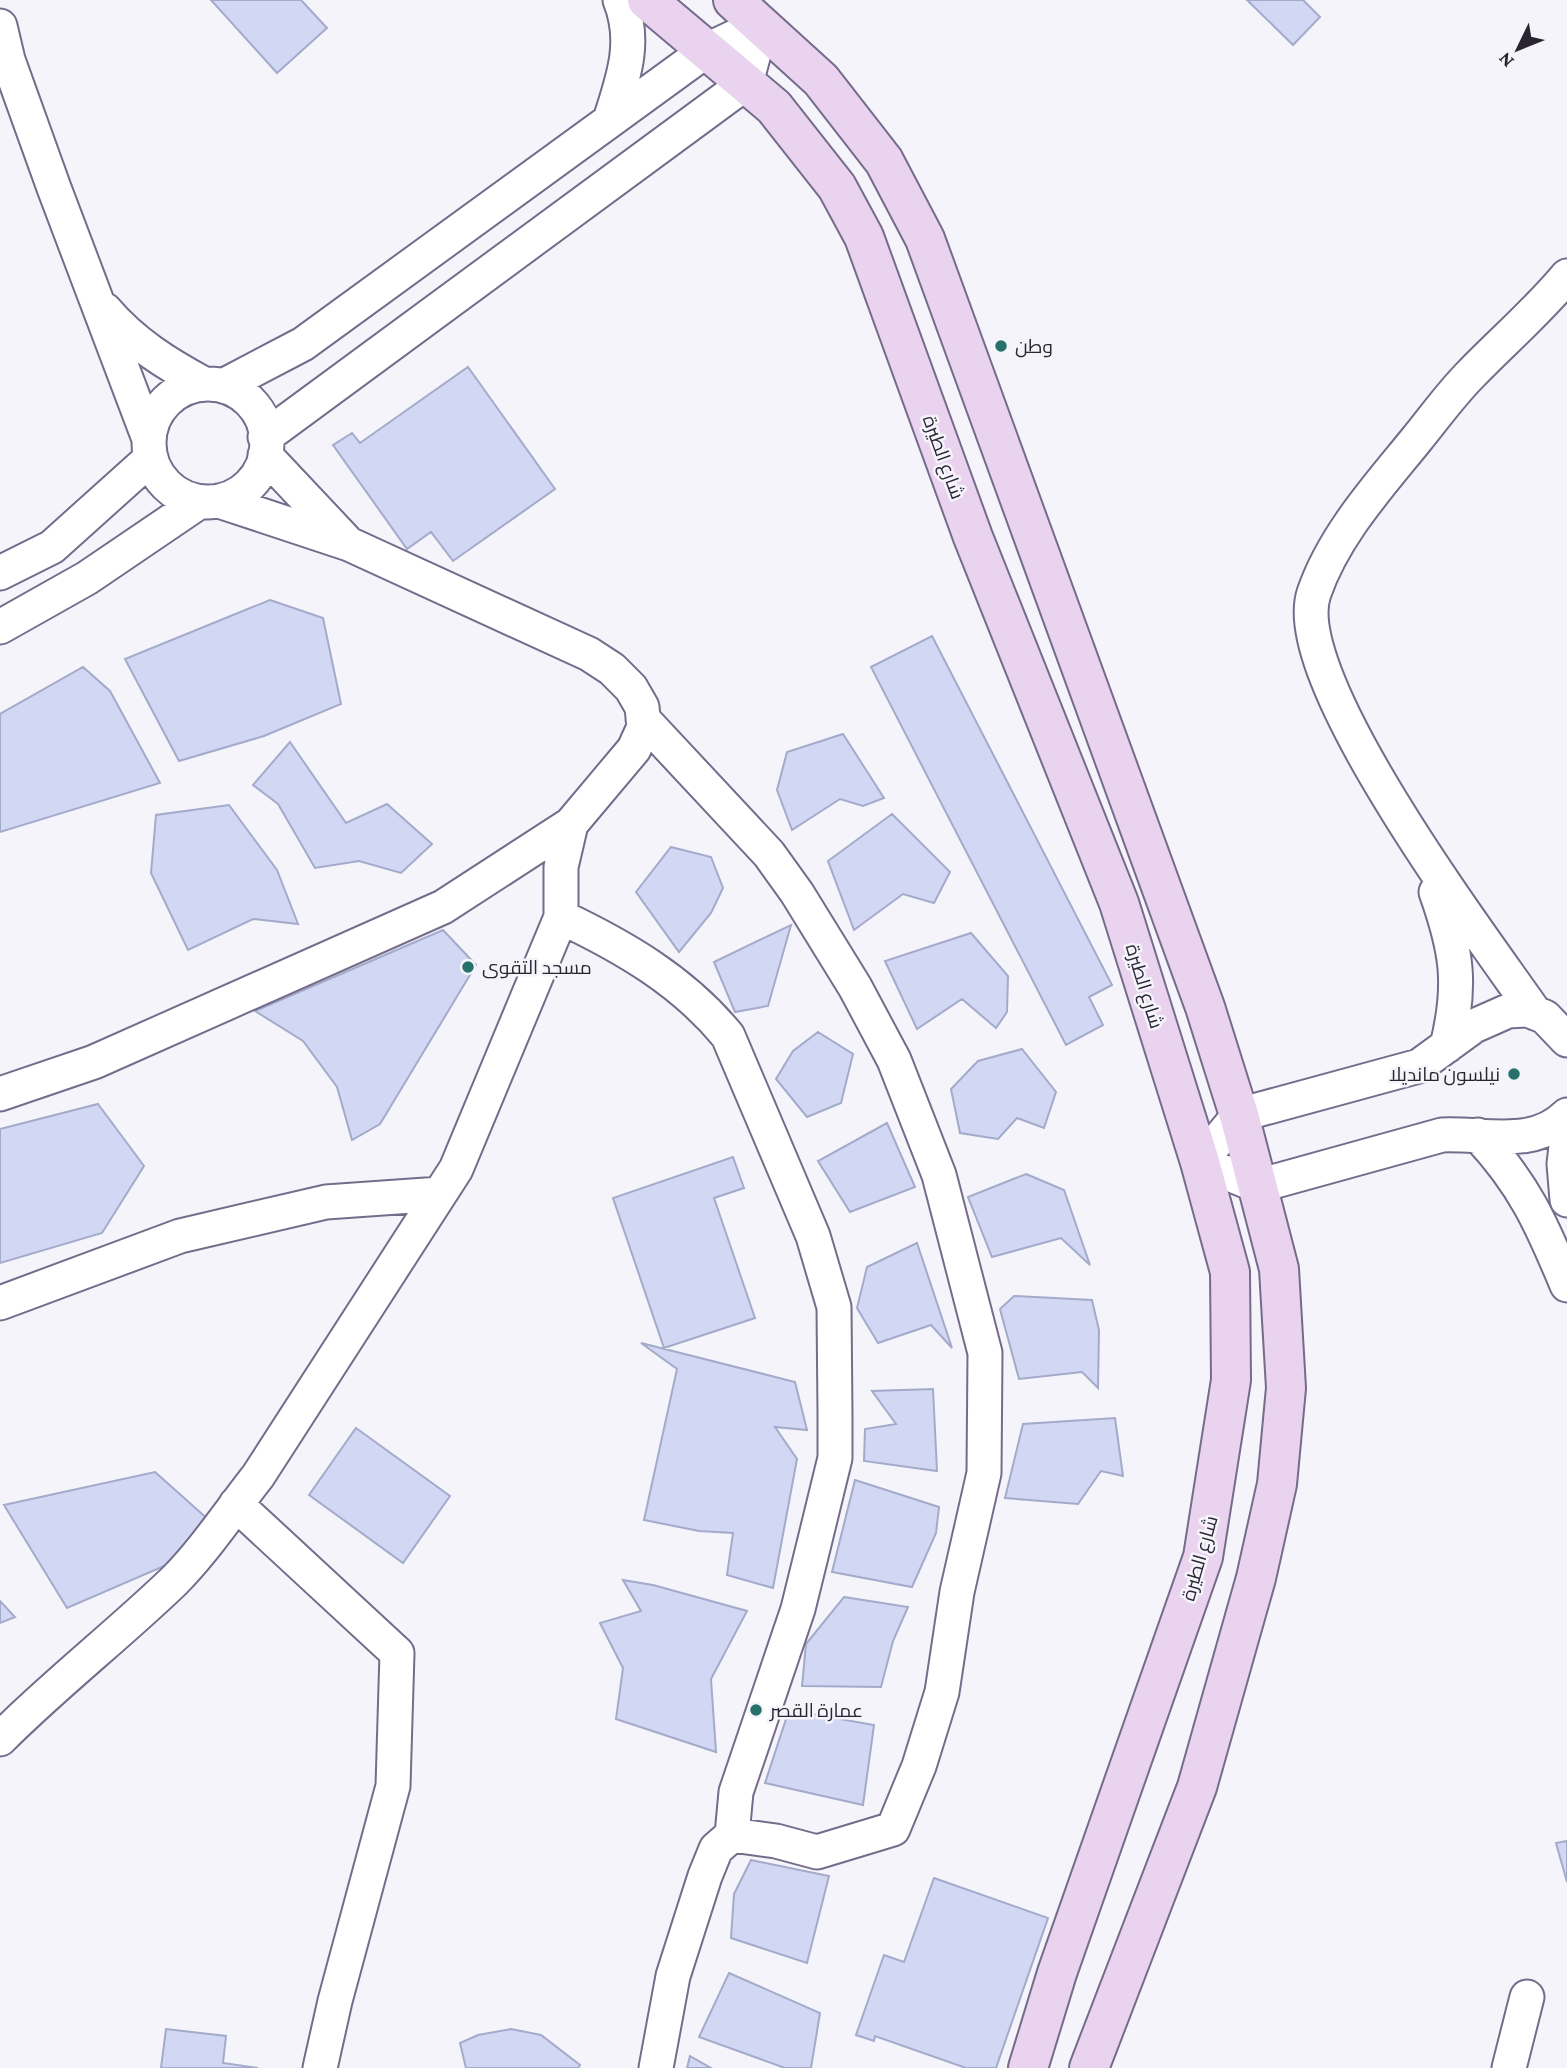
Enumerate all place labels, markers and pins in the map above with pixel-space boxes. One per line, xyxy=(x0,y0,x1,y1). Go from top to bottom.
place label: وطن xyxy=(1015,336,1053,358)
marker: وطن xyxy=(993,338,1009,354)
place label: مسجد التقوى xyxy=(482,957,592,979)
marker: مسجد التقوى xyxy=(460,959,476,975)
place label: نيلسون مانديلا xyxy=(1389,1064,1500,1086)
marker: نيلسون مانديلا xyxy=(1506,1066,1522,1082)
place label: عمارة القصر xyxy=(769,1700,863,1722)
marker: عمارة القصر xyxy=(748,1702,764,1718)

